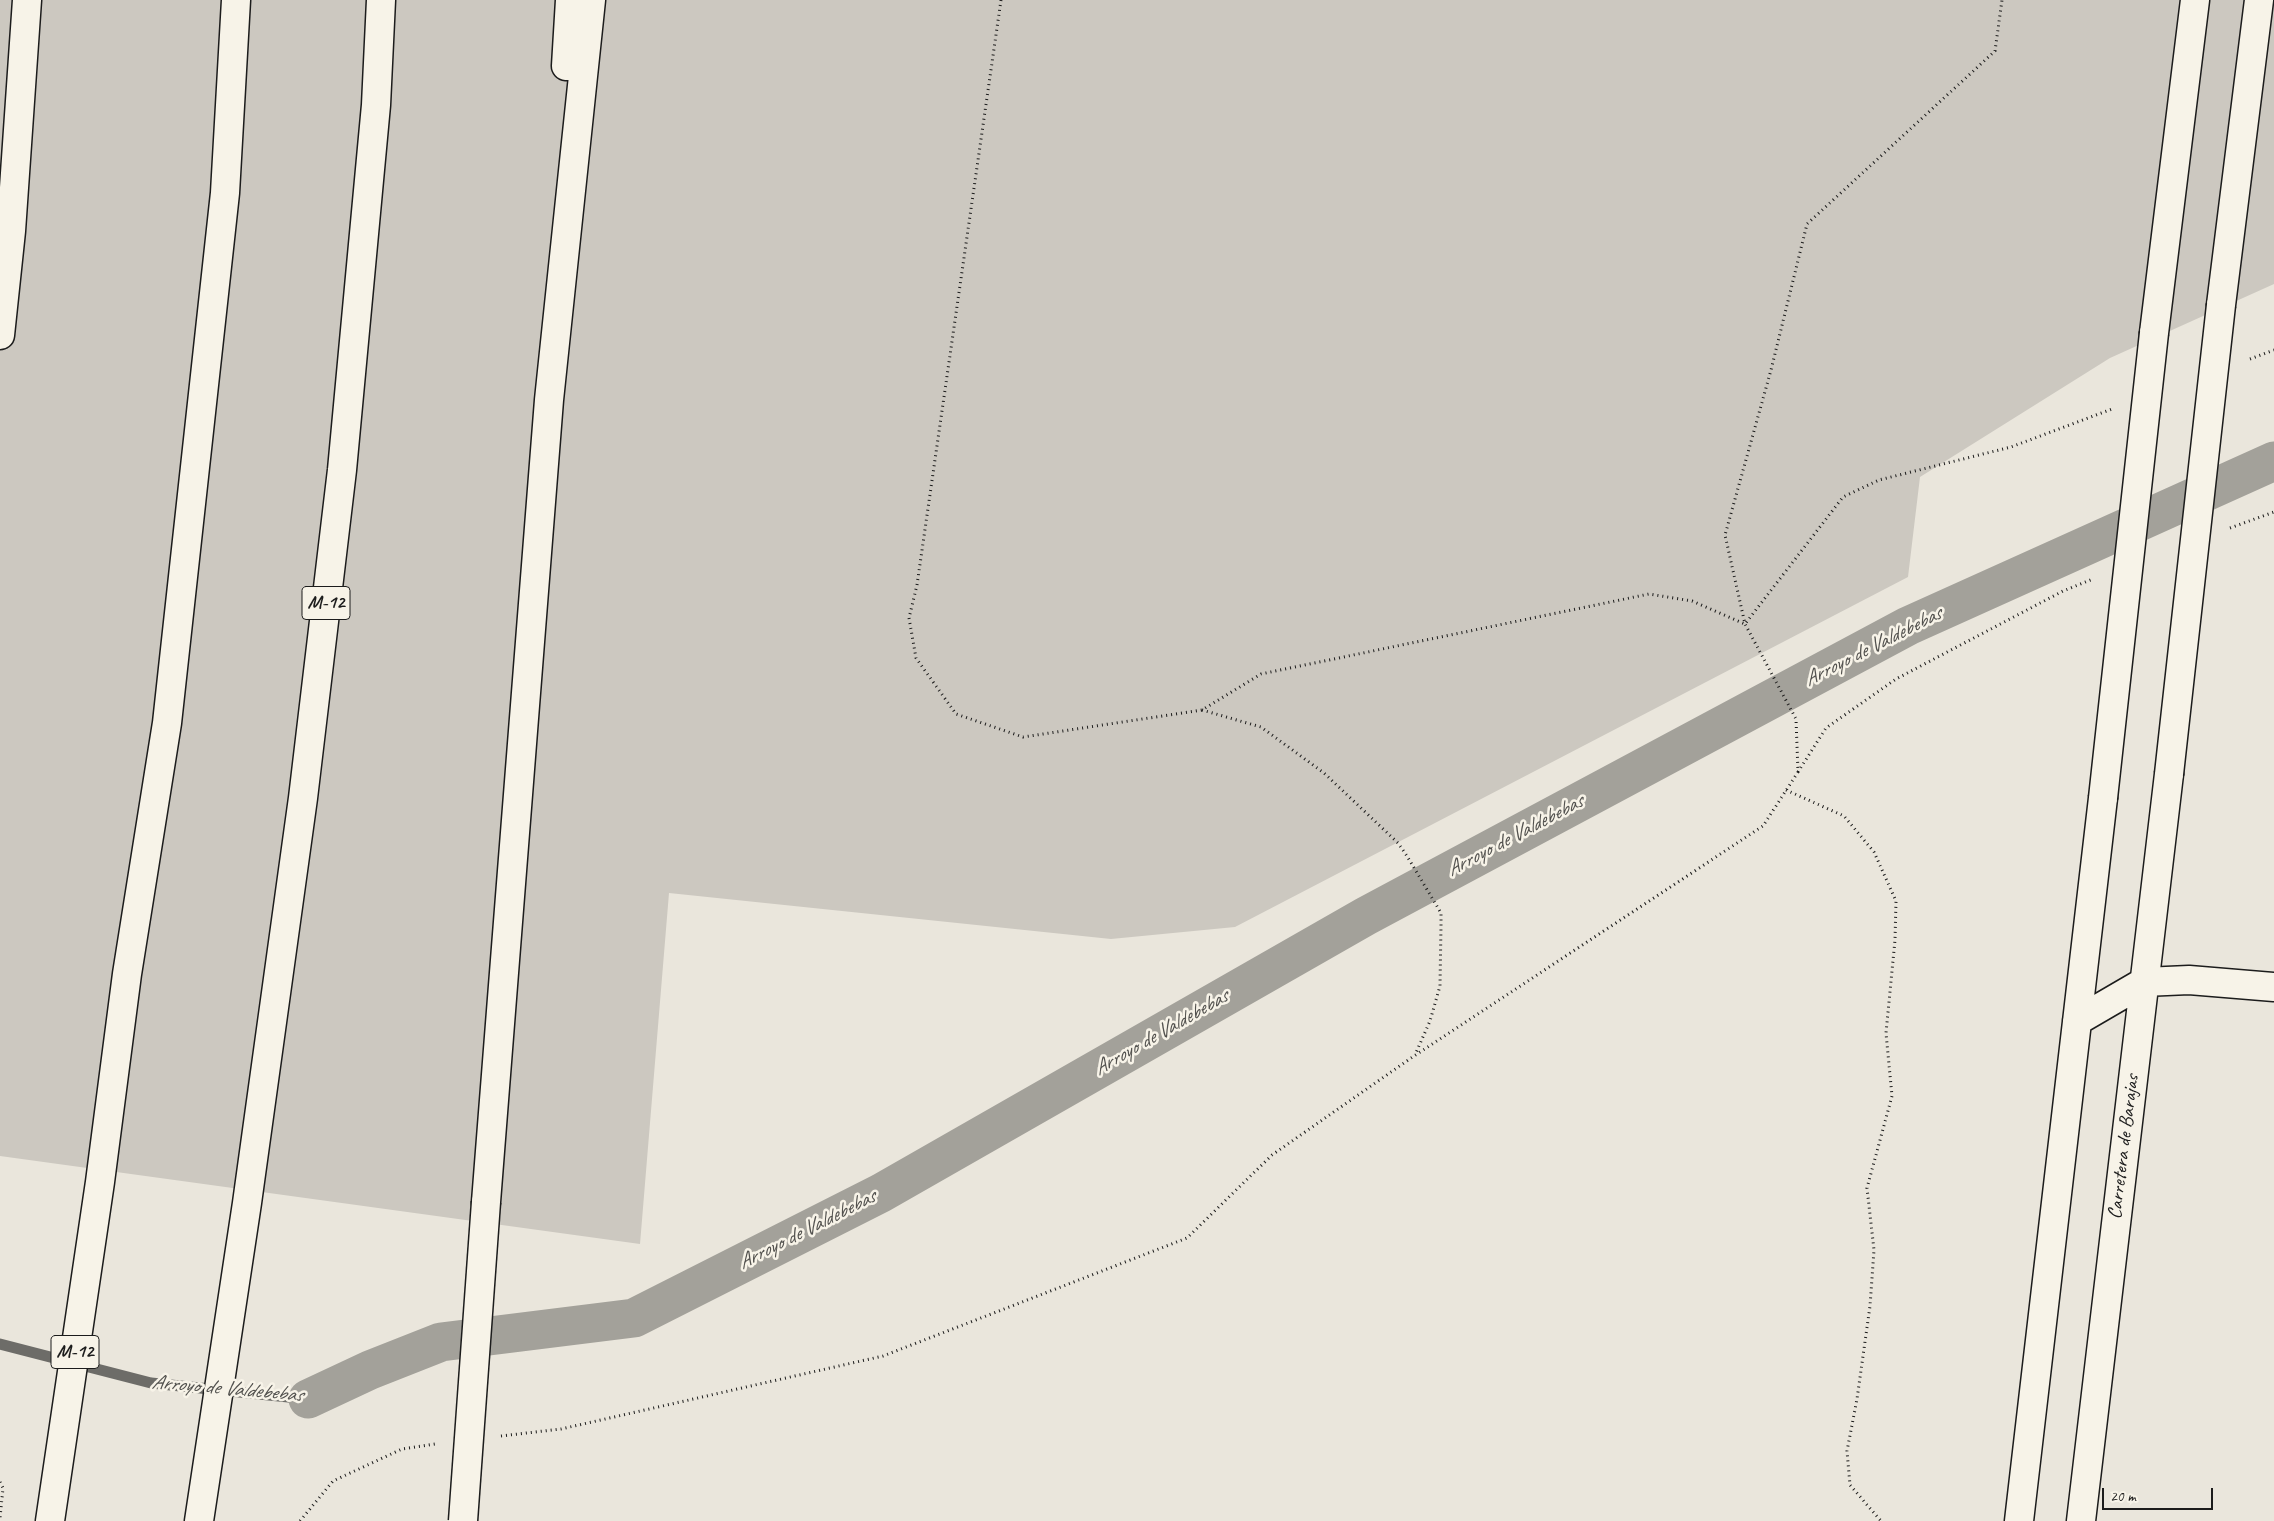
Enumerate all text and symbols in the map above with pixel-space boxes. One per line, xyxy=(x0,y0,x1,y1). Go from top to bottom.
road number: M-12 xyxy=(302,586,350,620)
water label: Arroyo de Valdebebas xyxy=(1800,602,1946,692)
water label: Arroyo de Valdebebas xyxy=(1442,789,1588,883)
water label: Arroyo de Valdebebas xyxy=(1089,984,1233,1082)
street label: Carretera de Barajas xyxy=(2103,1073,2145,1221)
water label: Arroyo de Valdebebas xyxy=(734,1185,880,1275)
road number: M-12 xyxy=(51,1335,99,1368)
water label: Arroyo de Valdebebas xyxy=(151,1370,303,1408)
scale bar xyxy=(2104,1478,2215,1510)
text: 20 m xyxy=(2110,1487,2136,1506)

